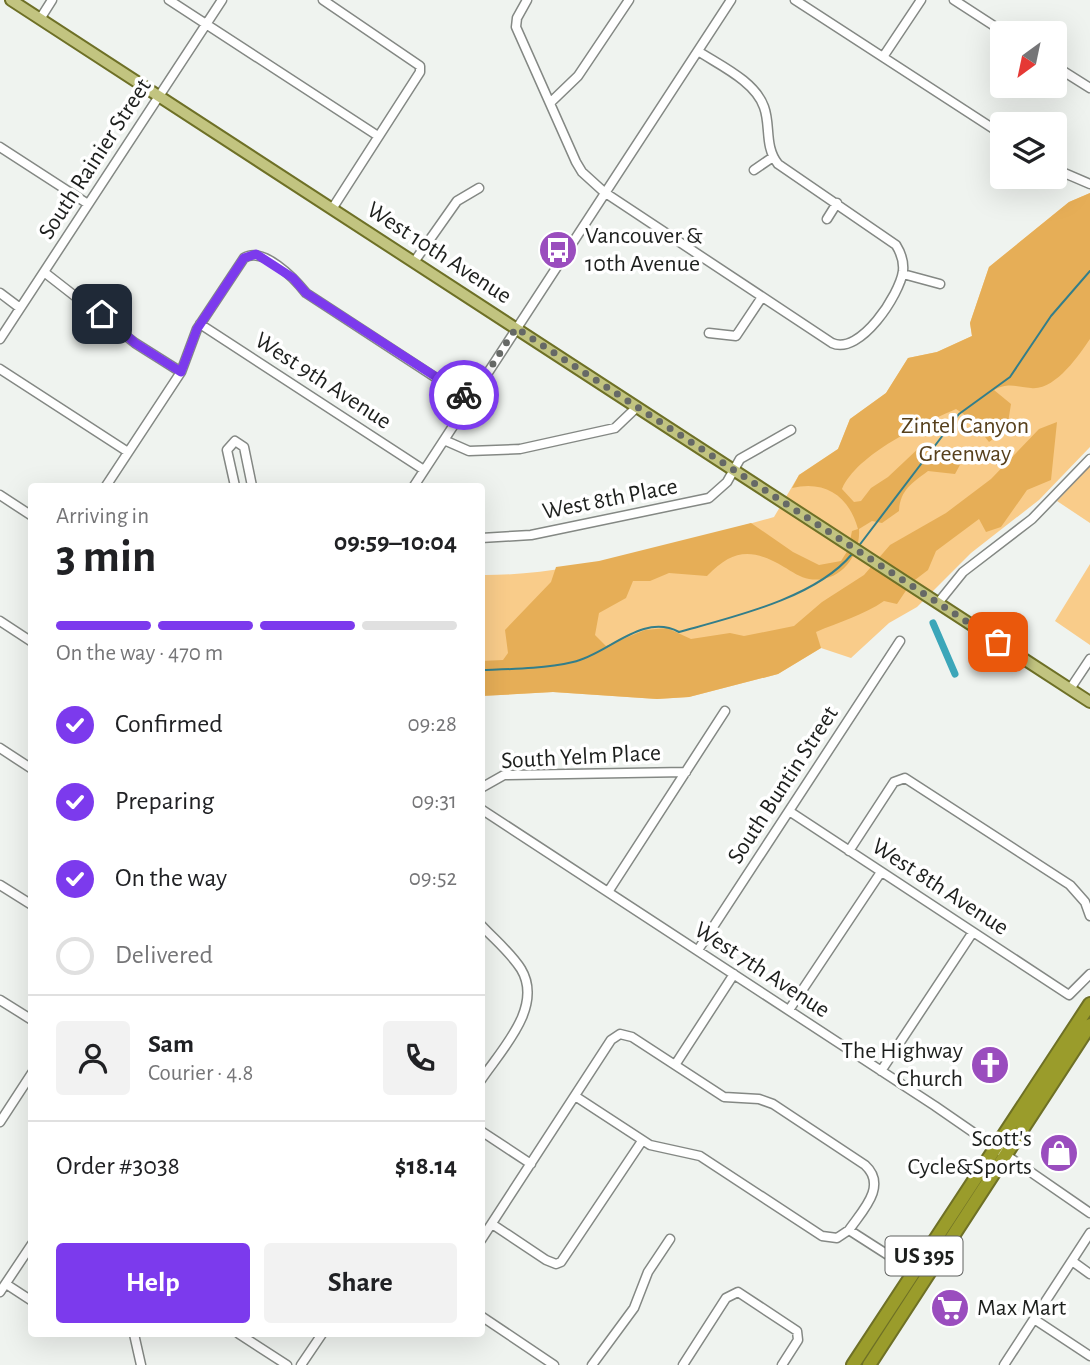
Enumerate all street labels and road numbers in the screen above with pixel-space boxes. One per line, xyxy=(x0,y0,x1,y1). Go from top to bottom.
street label: South Rainier Street xyxy=(34,74,156,244)
street label: West 10th Avenue xyxy=(362,197,516,309)
street label: West 9th Avenue xyxy=(251,328,395,434)
street label: West 8th Place xyxy=(540,474,680,524)
street label: South Buntin Street xyxy=(723,702,843,868)
street label: South Yelm Place xyxy=(500,741,662,773)
street label: West 8th Avenue xyxy=(867,834,1013,940)
street label: West 7th Avenue xyxy=(690,917,834,1023)
road number: US 395 xyxy=(886,1236,962,1275)

